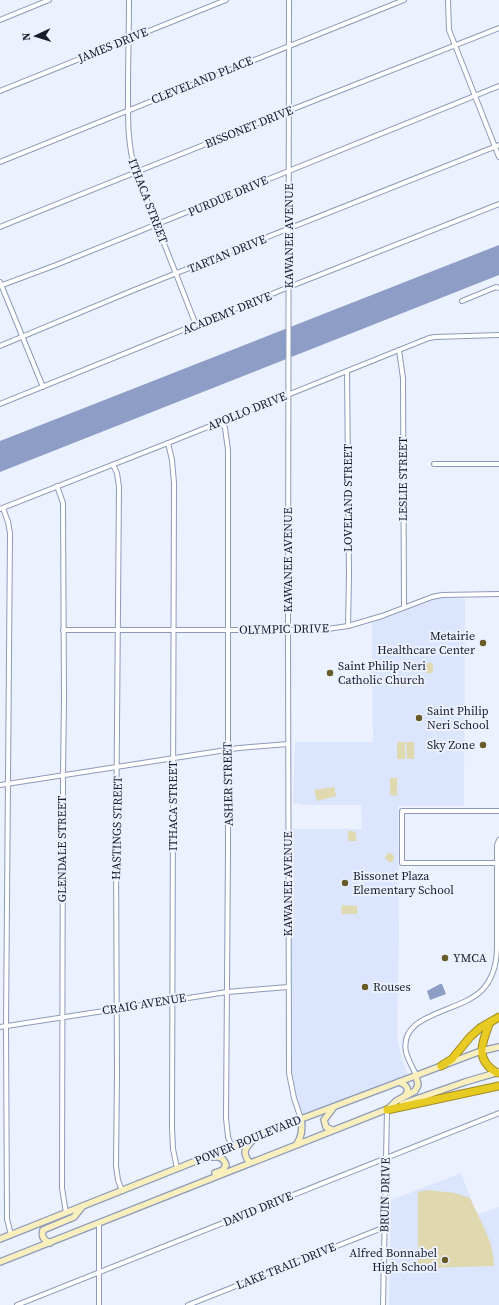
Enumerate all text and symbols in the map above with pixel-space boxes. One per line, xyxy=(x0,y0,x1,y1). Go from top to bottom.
north arrow xyxy=(16,16,56,56)
street label: JAMES DRIVE xyxy=(74,24,151,67)
text: N xyxy=(19,32,34,41)
street label: CLEVELAND PLACE xyxy=(149,52,255,108)
street label: BISSONET DRIVE xyxy=(203,102,295,152)
street label: ITHACA STREET xyxy=(124,156,172,246)
street label: PURDUE DRIVE xyxy=(185,172,271,220)
street label: KAWANEE AVENUE xyxy=(281,183,297,289)
street label: TARTAN DRIVE xyxy=(185,231,269,277)
street label: ACADEMY DRIVE xyxy=(180,288,274,338)
street label: APOLLO DRIVE xyxy=(205,388,289,434)
street label: LESLIE STREET xyxy=(395,436,411,521)
street label: LOVELAND STREET xyxy=(340,443,356,552)
street label: KAWANEE AVENUE xyxy=(280,507,296,613)
street label: OLYMPIC DRIVE xyxy=(239,620,329,638)
place label: Metairie Healthcare Center xyxy=(377,628,475,658)
marker: Metairie Healthcare Center xyxy=(478,638,488,648)
place label: Saint Philip Neri Catholic Church xyxy=(338,658,426,688)
marker: Saint Philip Neri Catholic Church xyxy=(325,668,335,678)
place label: Saint Philip Neri School xyxy=(427,703,489,733)
marker: Saint Philip Neri School xyxy=(414,713,424,723)
place label: Sky Zone xyxy=(427,737,475,753)
marker: Sky Zone xyxy=(478,740,488,750)
street label: ASHER STREET xyxy=(219,741,237,826)
street label: ITHACA STREET xyxy=(165,760,181,851)
street label: HASTINGS STREET xyxy=(108,775,126,880)
street label: GLENDALE STREET xyxy=(54,795,70,902)
street label: KAWANEE AVENUE xyxy=(280,831,296,937)
place label: Bissonet Plaza Elementary School xyxy=(353,868,454,898)
marker: Bissonet Plaza Elementary School xyxy=(340,878,350,888)
place label: YMCA xyxy=(453,950,487,966)
marker: YMCA xyxy=(440,953,450,963)
place label: Rouses xyxy=(373,979,411,995)
marker: Rouses xyxy=(360,982,370,992)
street label: CRAIG AVENUE xyxy=(101,989,187,1019)
street label: POWER BOULEVARD xyxy=(192,1111,304,1169)
street label: BRUIN DRIVE xyxy=(376,1157,394,1233)
street label: DAVID DRIVE xyxy=(221,1188,295,1230)
street label: LAKE TRAIL DRIVE xyxy=(234,1239,338,1293)
place label: Alfred Bonnabel High School xyxy=(349,1245,437,1275)
marker: Alfred Bonnabel High School xyxy=(440,1255,450,1265)

